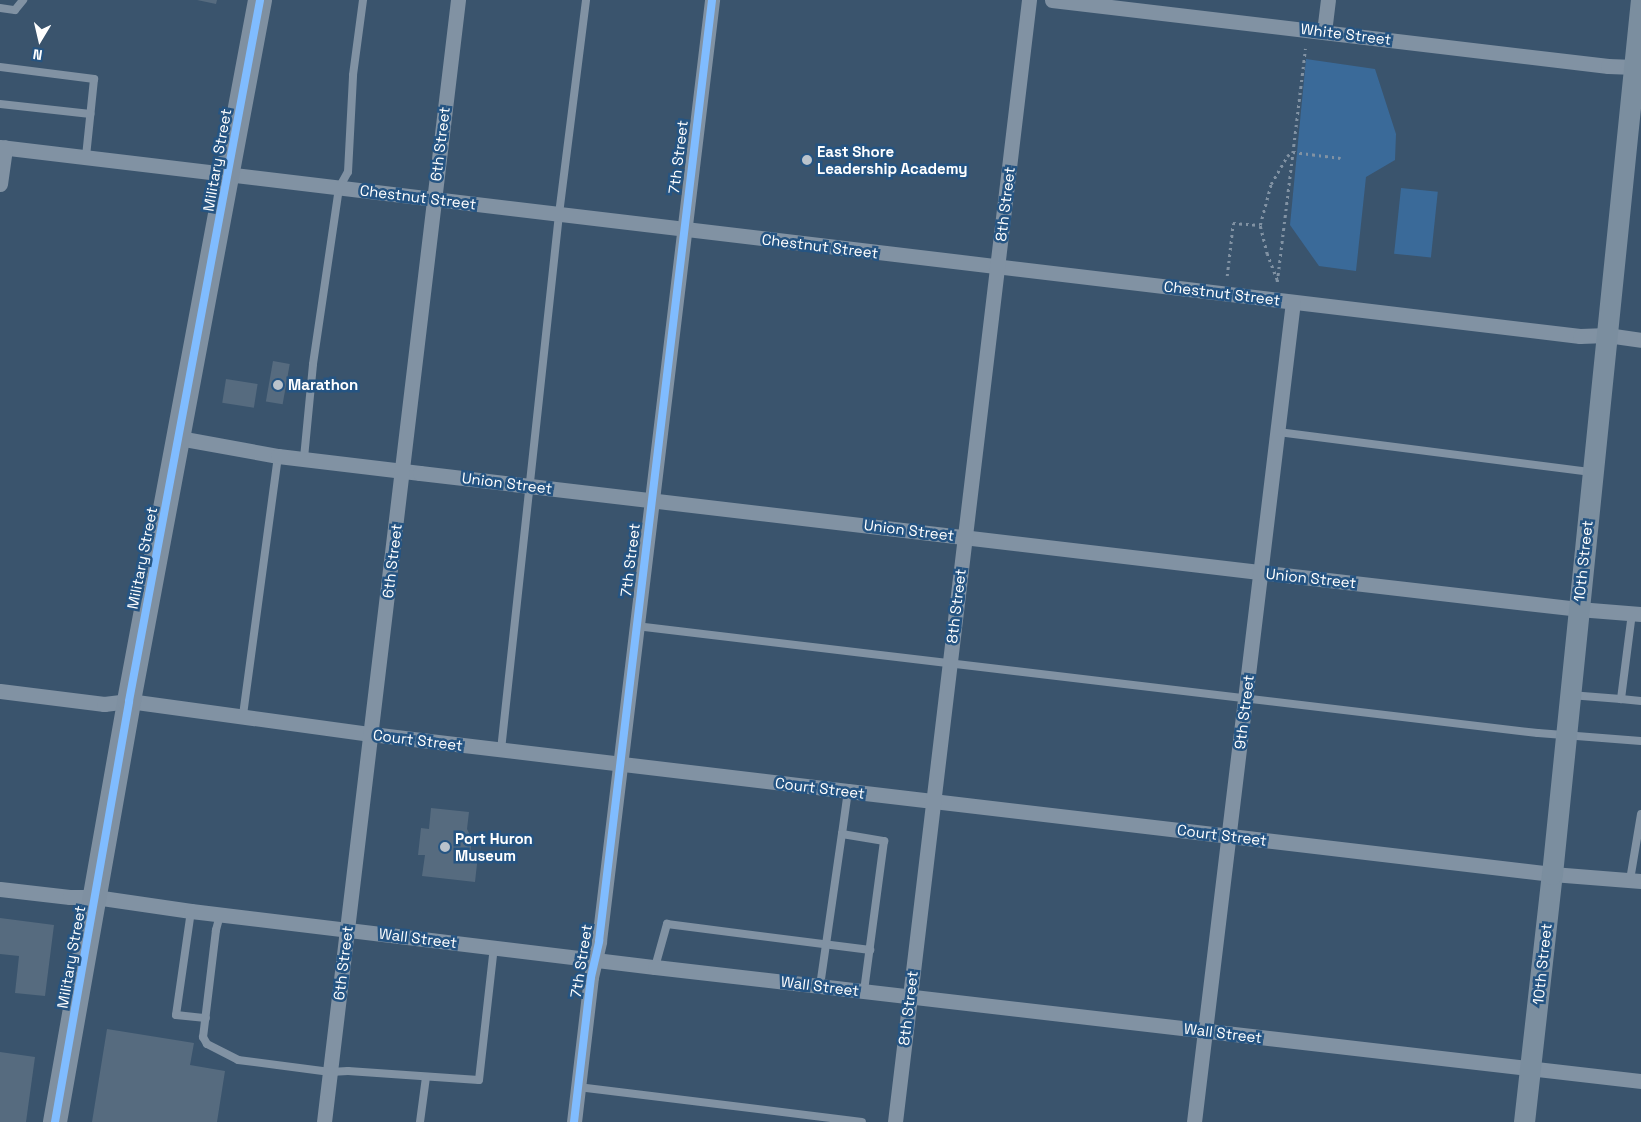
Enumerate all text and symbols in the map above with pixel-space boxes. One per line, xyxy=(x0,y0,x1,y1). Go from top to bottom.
north arrow xyxy=(15,15,65,65)
street label: White Street xyxy=(1300,20,1392,48)
text: N xyxy=(32,45,44,64)
street label: 6th Street xyxy=(426,106,454,182)
street label: Military Street xyxy=(199,107,235,213)
street label: 7th Street xyxy=(665,119,691,195)
place label: East Shore Leadership Academy xyxy=(817,142,968,177)
marker: East Shore Leadership Academy xyxy=(801,154,813,166)
street label: 8th Street xyxy=(991,166,1019,242)
street label: Chestnut Street xyxy=(359,181,477,213)
street label: Chestnut Street xyxy=(761,230,879,262)
street label: Chestnut Street xyxy=(1163,277,1281,309)
place label: Marathon xyxy=(288,376,358,394)
marker: Marathon xyxy=(272,379,284,391)
street label: Union Street xyxy=(461,469,553,497)
street label: Military Street xyxy=(123,505,161,611)
street label: Union Street xyxy=(863,516,955,544)
street label: 10th Street xyxy=(1570,519,1596,603)
street label: 7th Street xyxy=(617,522,643,598)
street label: 6th Street xyxy=(378,523,406,599)
street label: Union Street xyxy=(1265,564,1357,592)
street label: 8th Street xyxy=(942,568,970,644)
street label: 9th Street xyxy=(1230,674,1258,750)
street label: Court Street xyxy=(372,726,464,754)
street label: Court Street xyxy=(774,774,866,802)
street label: Court Street xyxy=(1176,821,1268,849)
place label: Port Huron Museum xyxy=(455,829,533,864)
marker: Port Huron Museum xyxy=(439,841,451,853)
street label: Military Street xyxy=(53,904,89,1010)
street label: 10th Street xyxy=(1529,922,1555,1006)
street label: 7th Street xyxy=(566,923,596,999)
street label: Wall Street xyxy=(378,924,458,952)
street label: 6th Street xyxy=(329,925,357,1001)
street label: 8th Street xyxy=(894,970,922,1046)
street label: Wall Street xyxy=(780,972,860,1000)
street label: Wall Street xyxy=(1183,1019,1263,1047)

